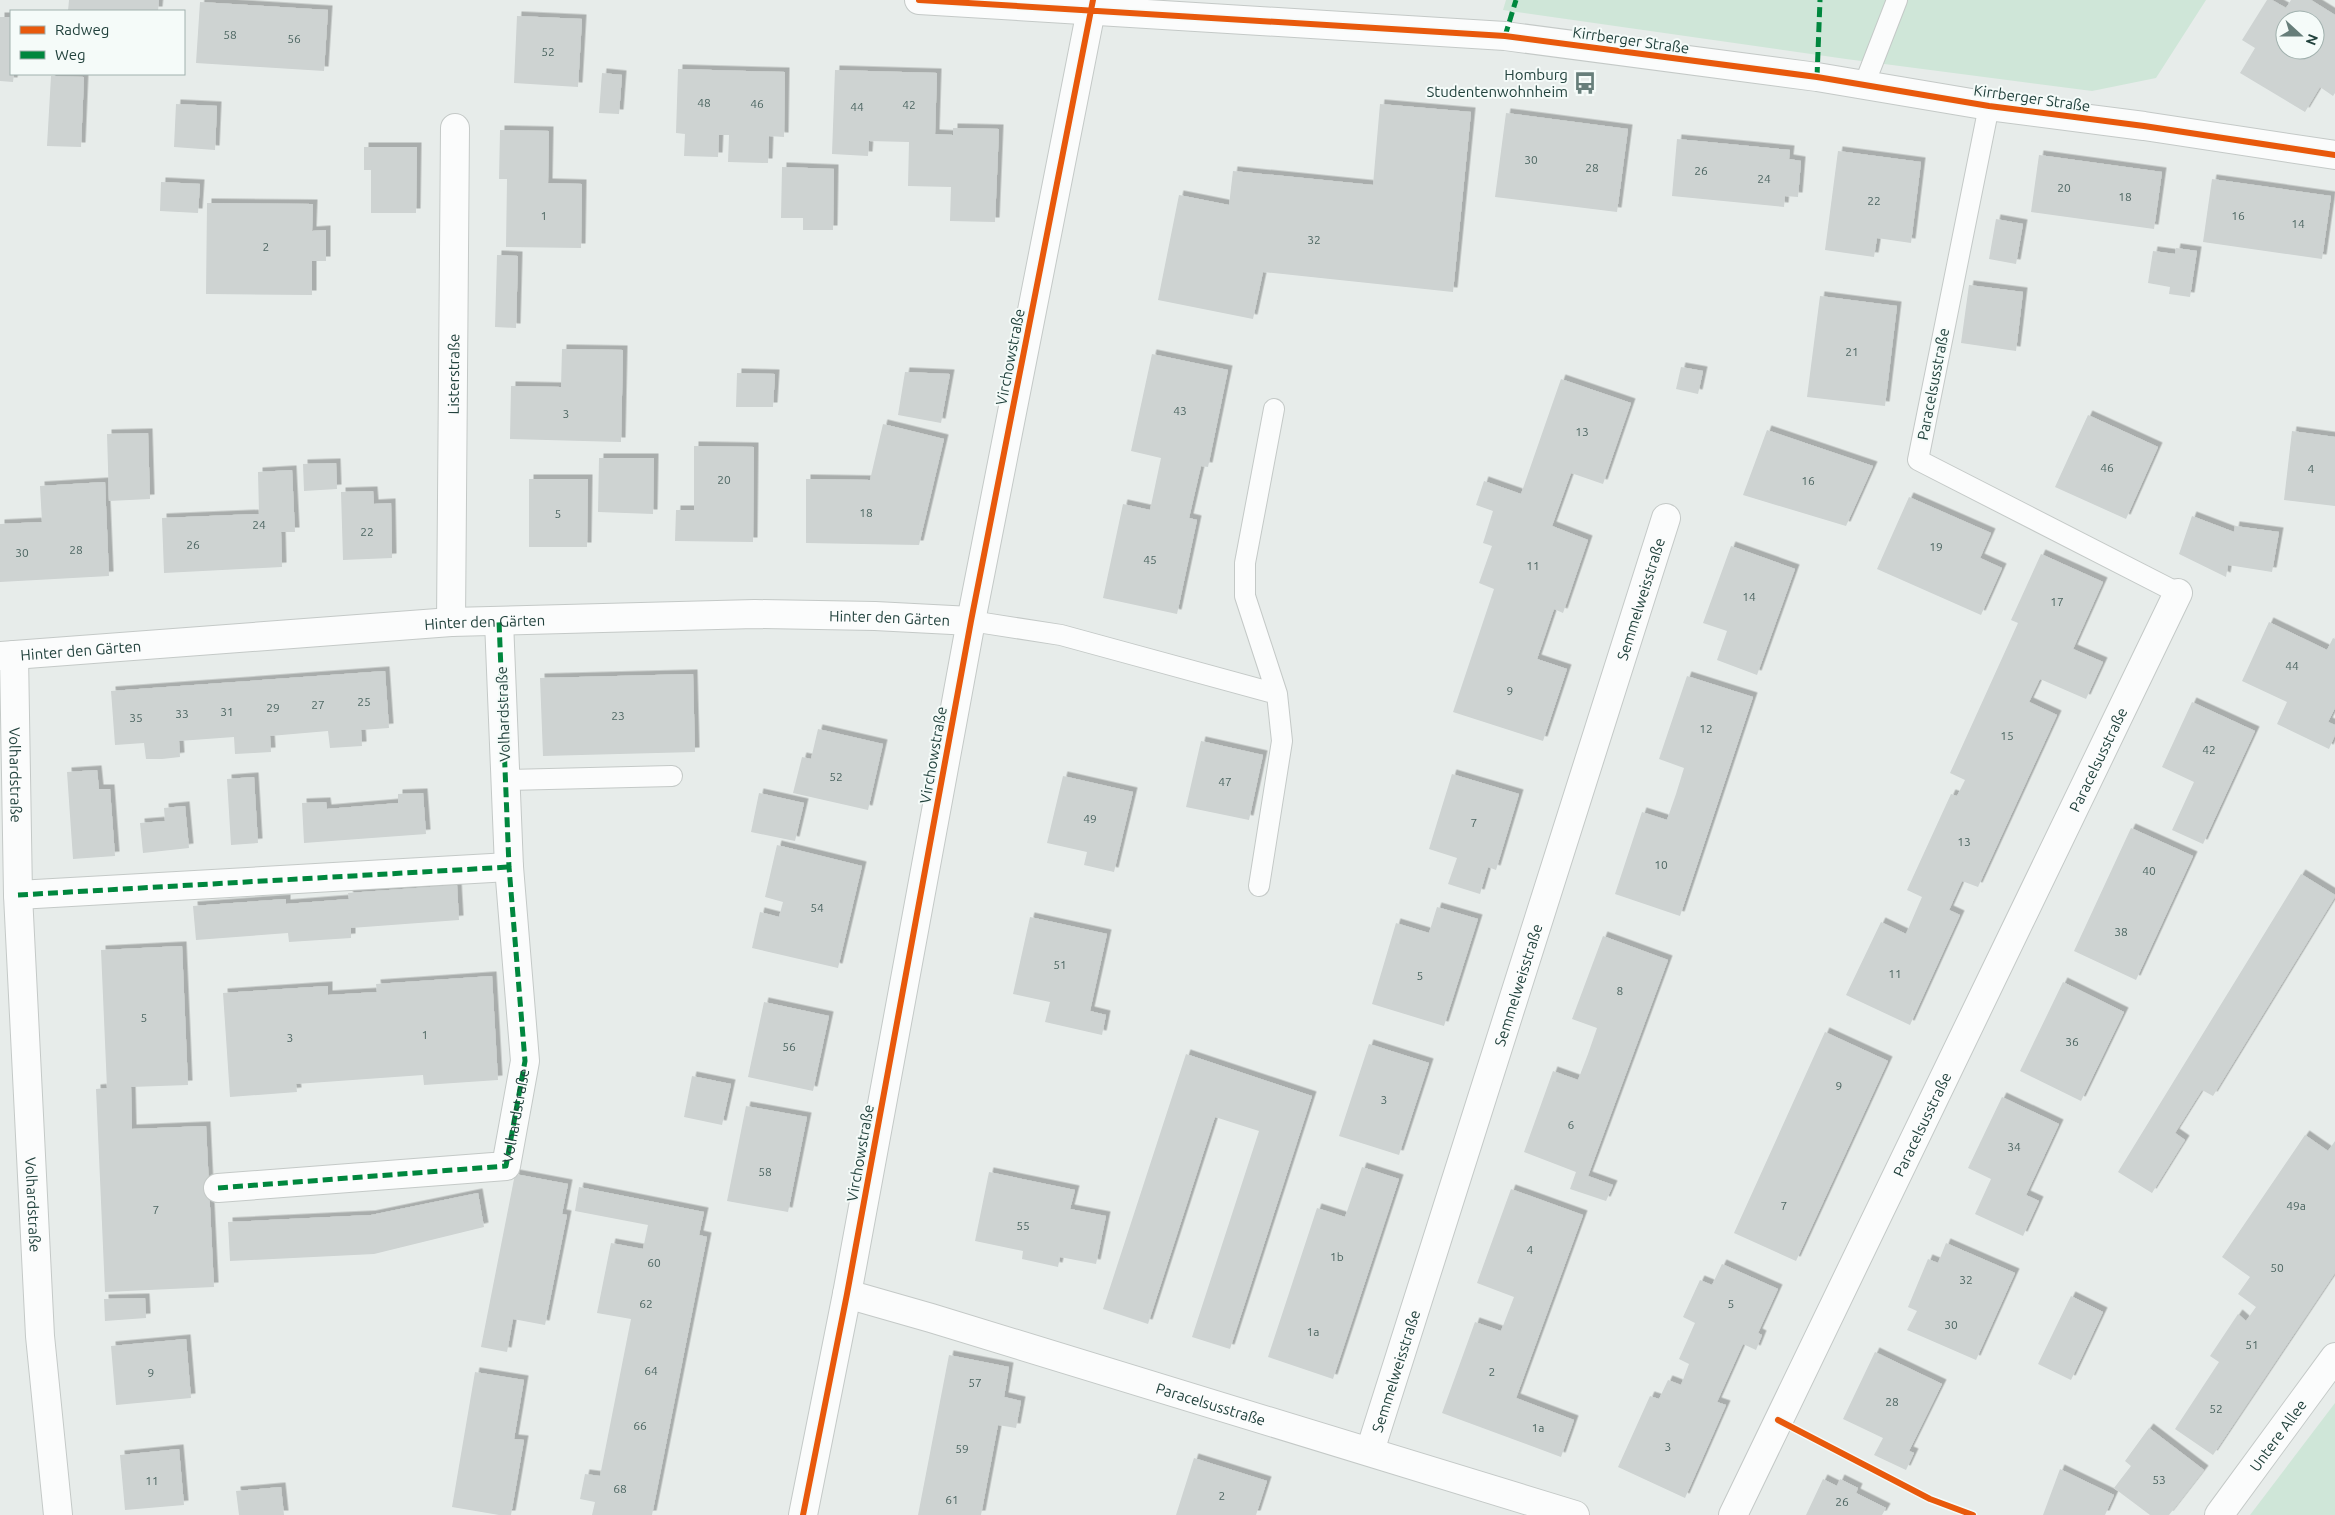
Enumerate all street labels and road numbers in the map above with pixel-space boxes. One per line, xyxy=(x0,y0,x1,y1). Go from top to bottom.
street label: Kirrberger Straße xyxy=(1572,23,1690,57)
street label: Kirrberger Straße xyxy=(1973,81,2091,115)
street label: Virchowstraße xyxy=(992,307,1028,407)
street label: Paracelsusstraße xyxy=(1914,327,1952,441)
street label: Listerstraße xyxy=(444,334,462,414)
street label: Semmelweisstraße xyxy=(1613,536,1668,662)
street label: Hinter den Gärten xyxy=(829,607,951,628)
street label: Hinter den Gärten xyxy=(424,611,545,632)
street label: Hinter den Gärten xyxy=(20,637,142,663)
street label: Volhardstraße xyxy=(493,666,513,762)
street label: Paracelsusstraße xyxy=(2065,704,2130,814)
street label: Virchowstraße xyxy=(916,705,950,805)
street label: Volhardstraße xyxy=(7,727,25,823)
street label: Semmelweisstraße xyxy=(1490,922,1545,1048)
street label: Volhardstraße xyxy=(498,1067,532,1164)
street label: Paracelsusstraße xyxy=(1889,1069,1954,1179)
street label: Virchowstraße xyxy=(843,1103,877,1203)
street label: Volhardstraße xyxy=(23,1156,44,1253)
street label: Semmelweisstraße xyxy=(1368,1308,1423,1434)
street label: Paracelsusstraße xyxy=(1154,1379,1268,1428)
street label: Untere Allee xyxy=(2246,1396,2309,1474)

